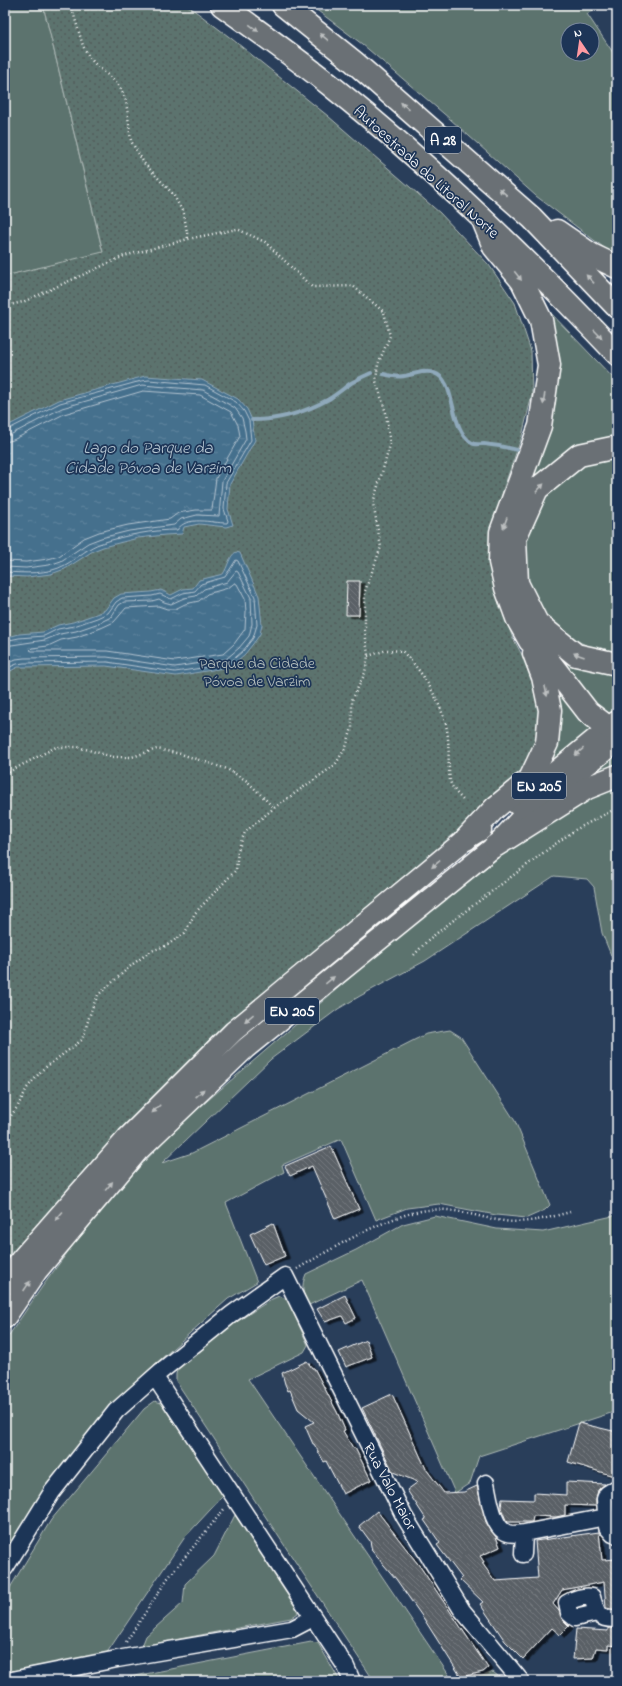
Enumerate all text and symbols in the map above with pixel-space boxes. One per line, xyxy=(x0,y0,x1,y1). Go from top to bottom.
north arrow xyxy=(560,22,600,62)
one-way arrow xyxy=(248,24,259,32)
text: N xyxy=(573,25,583,42)
one-way arrow xyxy=(319,33,329,42)
street label: Autoestrada do Litoral Norte xyxy=(347,100,505,245)
one-way arrow xyxy=(400,102,411,111)
road number: A 28 xyxy=(425,127,461,153)
one-way arrow xyxy=(498,187,508,197)
one-way arrow xyxy=(513,271,522,282)
one-way arrow xyxy=(585,274,595,284)
one-way arrow xyxy=(593,329,603,339)
one-way arrow xyxy=(541,393,547,405)
water label: Lago do Parque da Cidade Póvoa de Varzim xyxy=(65,436,232,481)
one-way arrow xyxy=(535,483,544,493)
one-way arrow xyxy=(501,517,507,529)
one-way arrow xyxy=(573,651,585,657)
park label: Parque da Cidade Póvoa de Varzim xyxy=(199,652,316,694)
one-way arrow xyxy=(544,685,550,697)
one-way arrow xyxy=(574,748,584,757)
road number: EN 205 xyxy=(512,773,566,799)
one-way arrow xyxy=(430,860,441,869)
one-way arrow xyxy=(324,976,335,985)
road number: EN 205 xyxy=(265,998,319,1024)
one-way arrow xyxy=(244,1014,254,1023)
one-way arrow xyxy=(195,1088,205,1097)
one-way arrow xyxy=(151,1104,161,1114)
one-way arrow xyxy=(105,1180,114,1191)
one-way arrow xyxy=(55,1210,64,1221)
one-way arrow xyxy=(23,1281,31,1291)
street label: Rua Valo Maior xyxy=(356,1439,422,1535)

